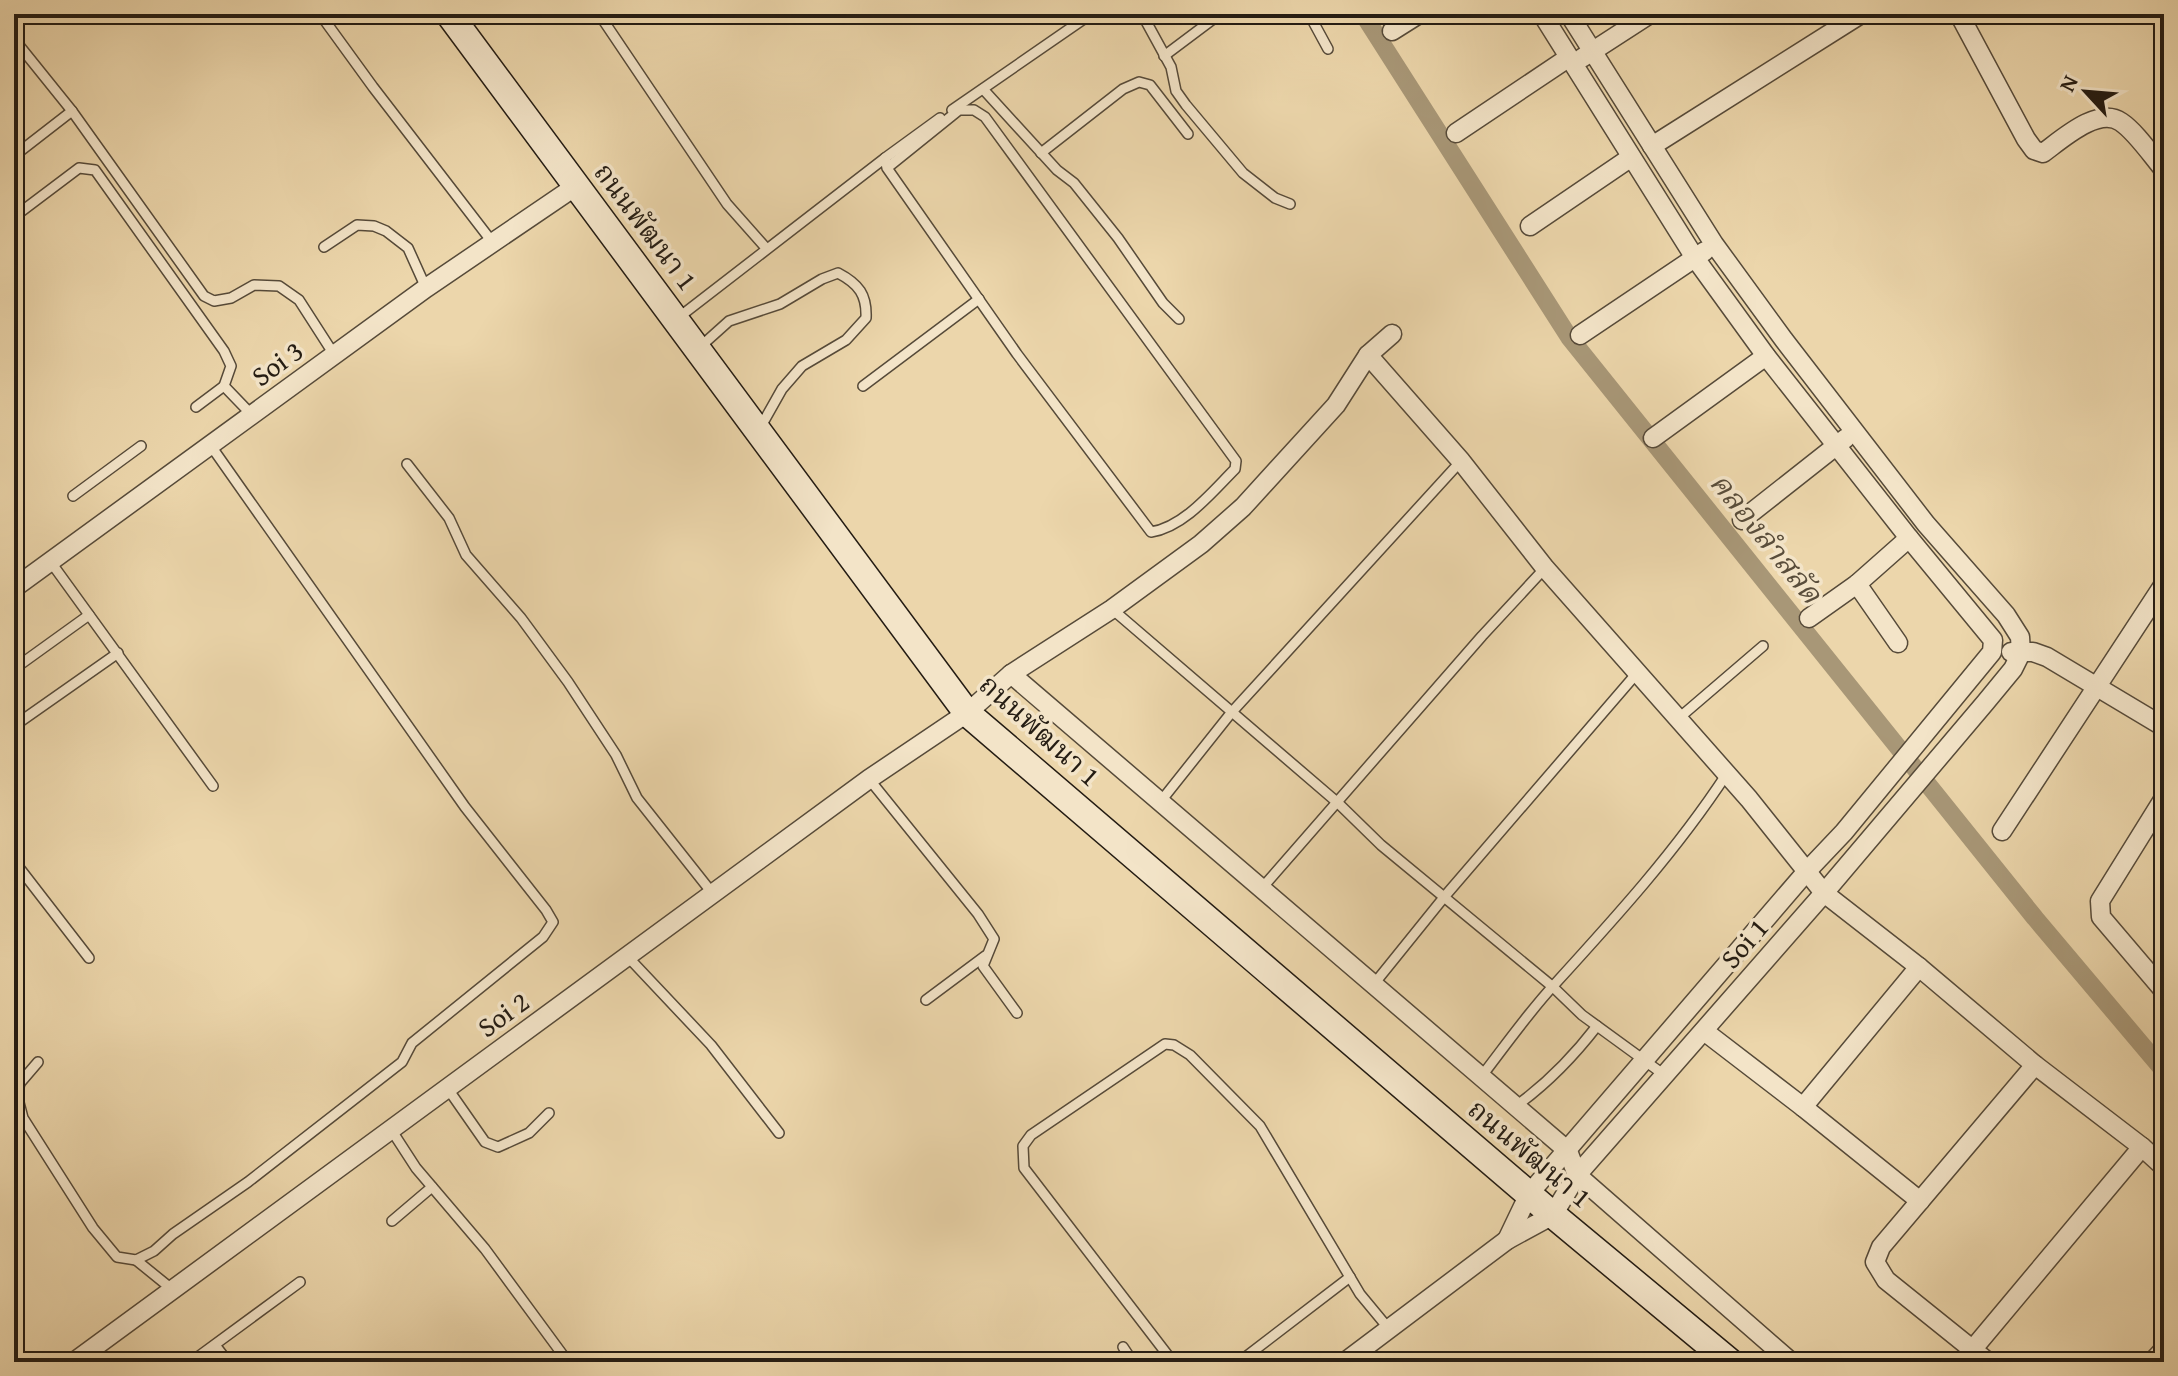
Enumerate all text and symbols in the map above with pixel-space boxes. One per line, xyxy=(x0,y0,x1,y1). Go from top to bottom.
north arrow xyxy=(2046,52,2126,132)
text: N xyxy=(2050,69,2086,97)
street label: ถนนพัฒนา 1 xyxy=(585,153,708,298)
street label: Soi 3 xyxy=(242,330,311,395)
water label: คลองลำสลัด xyxy=(1700,462,1834,613)
street label: ถนนพัฒนา 1 xyxy=(971,664,1110,795)
street label: Soi 1 xyxy=(1710,908,1777,977)
street label: Soi 2 xyxy=(468,981,537,1046)
street label: ถนนพัฒนา 1 xyxy=(1459,1089,1601,1217)

